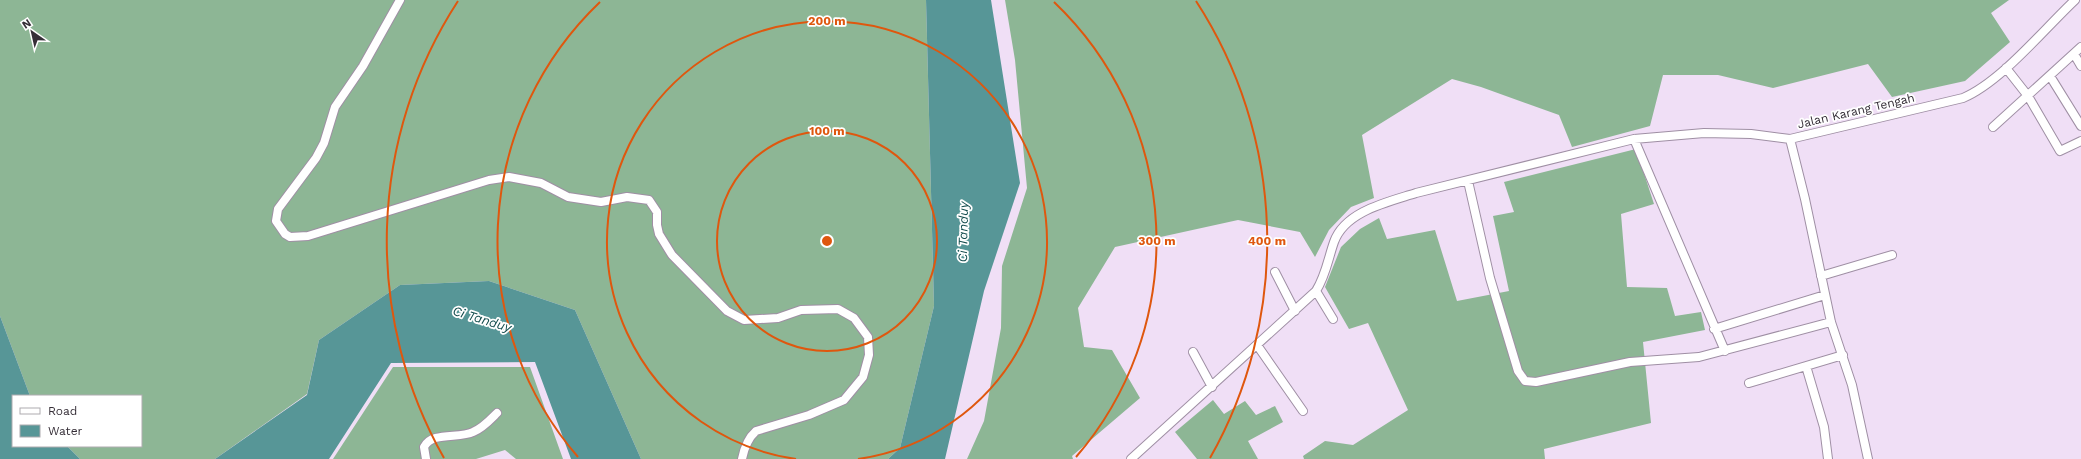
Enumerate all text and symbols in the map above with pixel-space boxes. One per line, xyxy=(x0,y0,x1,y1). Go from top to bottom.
north arrow xyxy=(12,12,52,52)
text: 200 m xyxy=(808,14,846,28)
text: N xyxy=(20,16,34,32)
street label: Jalan Karang Tengah xyxy=(1796,91,1916,131)
text: 100 m xyxy=(809,124,845,138)
water label: Ci Tanduy xyxy=(955,200,971,263)
centre of rings xyxy=(820,234,834,248)
text: 300 m xyxy=(1138,234,1176,248)
text: 400 m xyxy=(1248,234,1286,248)
water label: Ci Tanduy xyxy=(451,303,515,335)
legend xyxy=(12,395,142,447)
text: Road xyxy=(48,404,77,418)
text: Water xyxy=(48,424,83,438)

